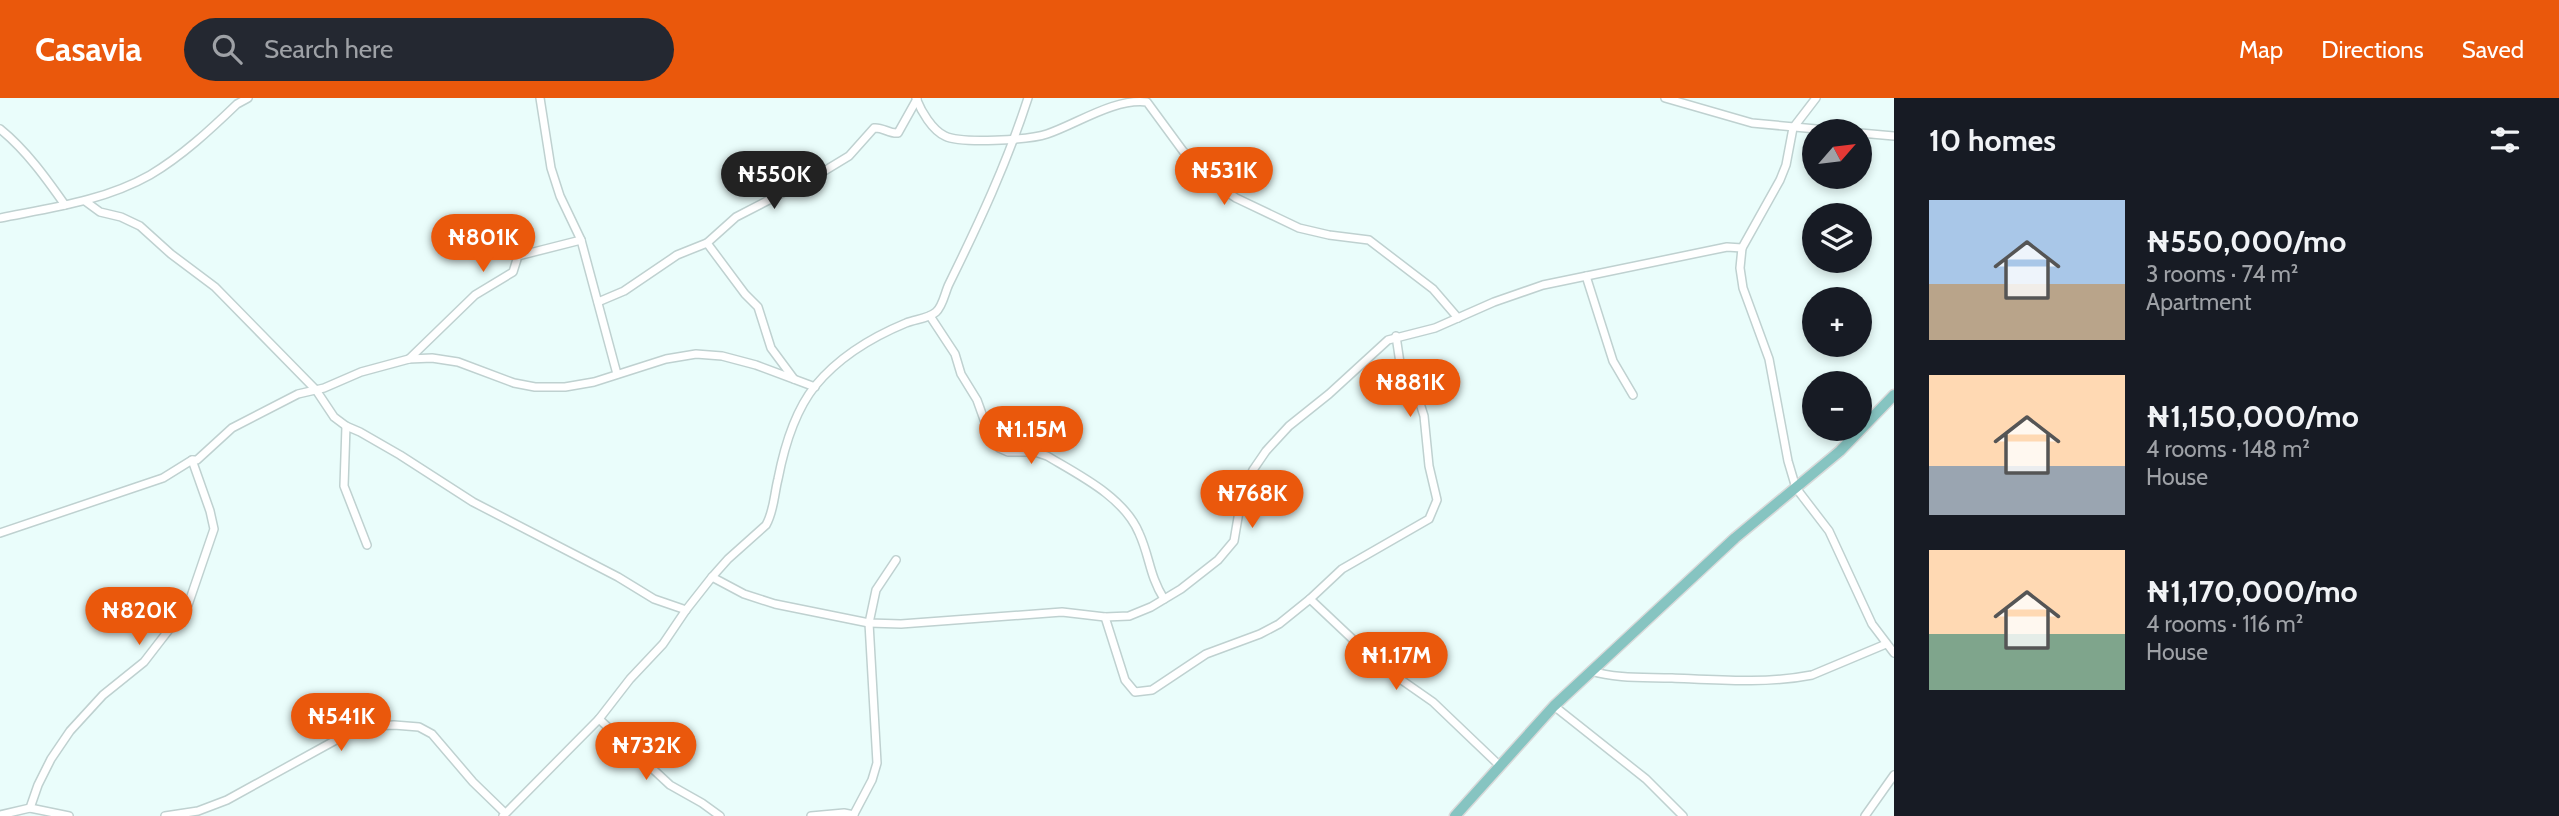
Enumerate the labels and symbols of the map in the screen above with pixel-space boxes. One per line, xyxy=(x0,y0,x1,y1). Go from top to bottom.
north arrow xyxy=(1802,119,1872,189)
pin: ₦531K xyxy=(1175,148,1273,207)
pin: ₦550K xyxy=(725,152,823,211)
pin: ₦801K xyxy=(434,214,532,274)
pin: ₦881K xyxy=(1361,360,1459,419)
pin: ₦1.15M xyxy=(974,406,1088,466)
pin: ₦768K xyxy=(1203,470,1301,530)
pin: ₦820K xyxy=(90,588,188,647)
pin: ₦1.17M xyxy=(1339,632,1453,692)
pin: ₦541K xyxy=(292,694,390,753)
pin: ₦732K xyxy=(597,722,695,782)

